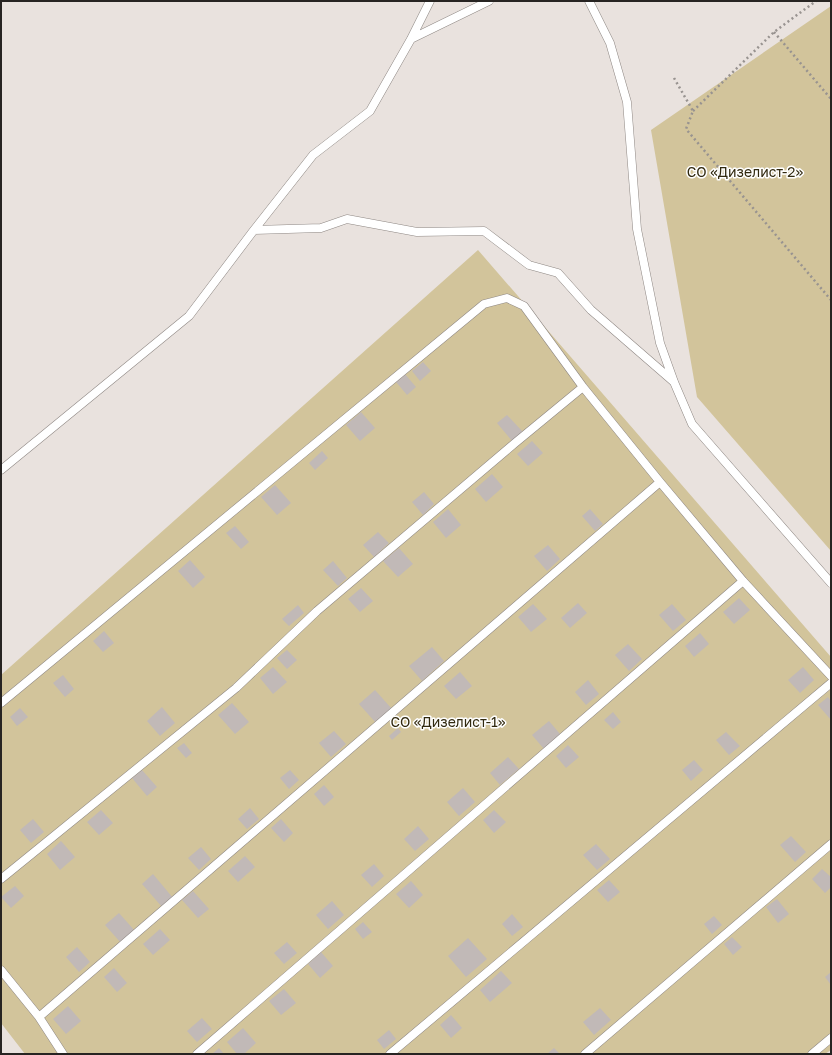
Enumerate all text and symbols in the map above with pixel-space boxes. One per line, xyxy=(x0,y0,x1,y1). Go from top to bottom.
park label: СО «Дизелист-2» xyxy=(687,163,803,180)
park label: СО «Дизелист-1» xyxy=(390,713,506,730)

